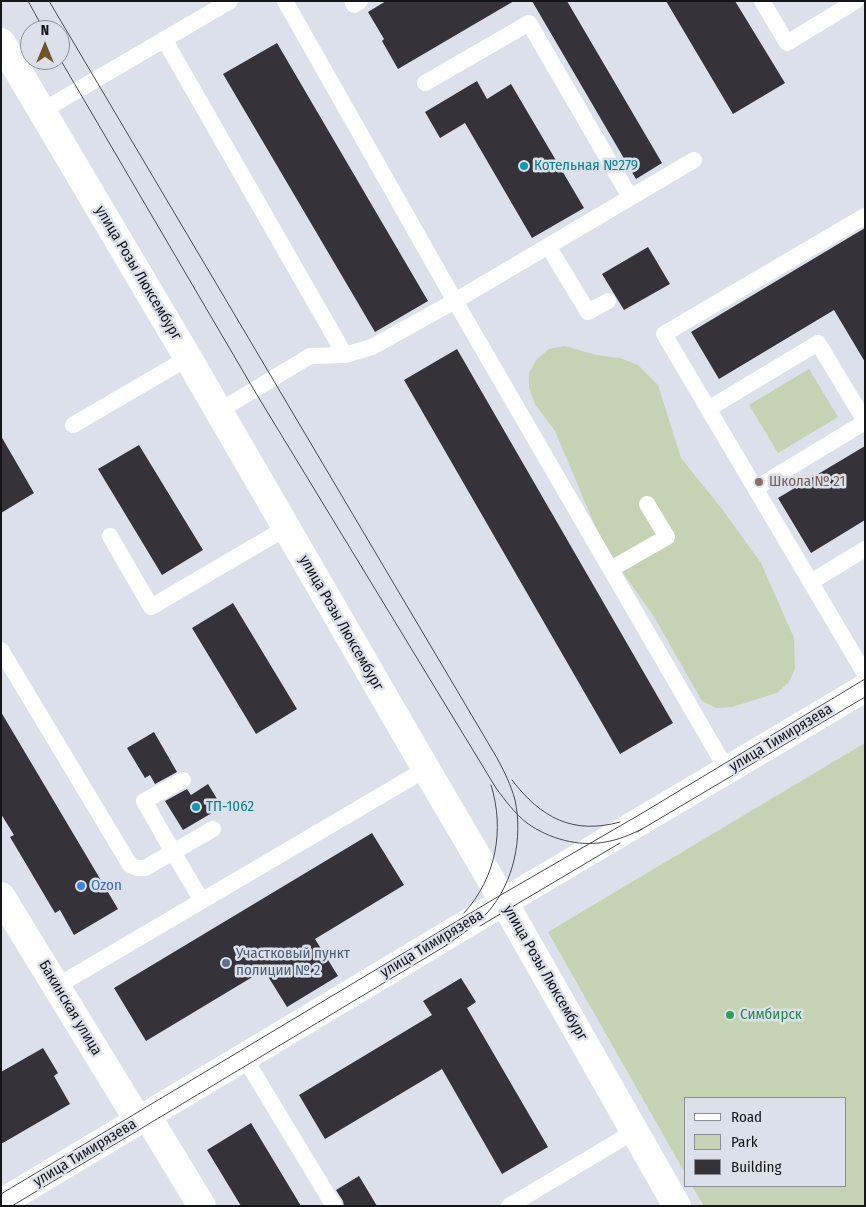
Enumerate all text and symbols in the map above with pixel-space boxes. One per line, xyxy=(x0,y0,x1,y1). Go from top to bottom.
north arrow xyxy=(20,20,70,70)
text: N xyxy=(41,22,49,39)
place label: Котельная №279 xyxy=(534,157,638,175)
marker: Котельная №279 xyxy=(518,160,530,172)
street label: улица Розы Люксембург xyxy=(91,203,185,343)
place label: Школа № 21 xyxy=(769,473,845,491)
marker: Школа № 21 xyxy=(753,476,765,488)
street label: улица Розы Люксембург xyxy=(295,552,387,694)
street label: улица Тимирязева xyxy=(726,700,836,776)
place label: ТП-1062 xyxy=(206,798,254,816)
marker: ТП-1062 xyxy=(190,801,202,813)
place label: Ozon xyxy=(91,877,122,895)
marker: Ozon xyxy=(75,880,87,892)
street label: улица Розы Люксембург xyxy=(499,902,591,1044)
street label: улица Тимирязева xyxy=(377,906,487,982)
place label: Участковый пункт полиции № 2 xyxy=(236,945,350,980)
street label: Бакинская улица xyxy=(35,957,105,1059)
marker: Участковый пункт полиции № 2 xyxy=(220,957,232,969)
place label: Симбирск xyxy=(740,1006,802,1024)
marker: Симбирск xyxy=(724,1009,736,1021)
legend xyxy=(684,1097,846,1187)
text: Road xyxy=(731,1108,762,1126)
street label: улица Тимирязева xyxy=(30,1115,140,1191)
text: Park xyxy=(731,1133,758,1151)
text: Building xyxy=(731,1158,782,1176)

